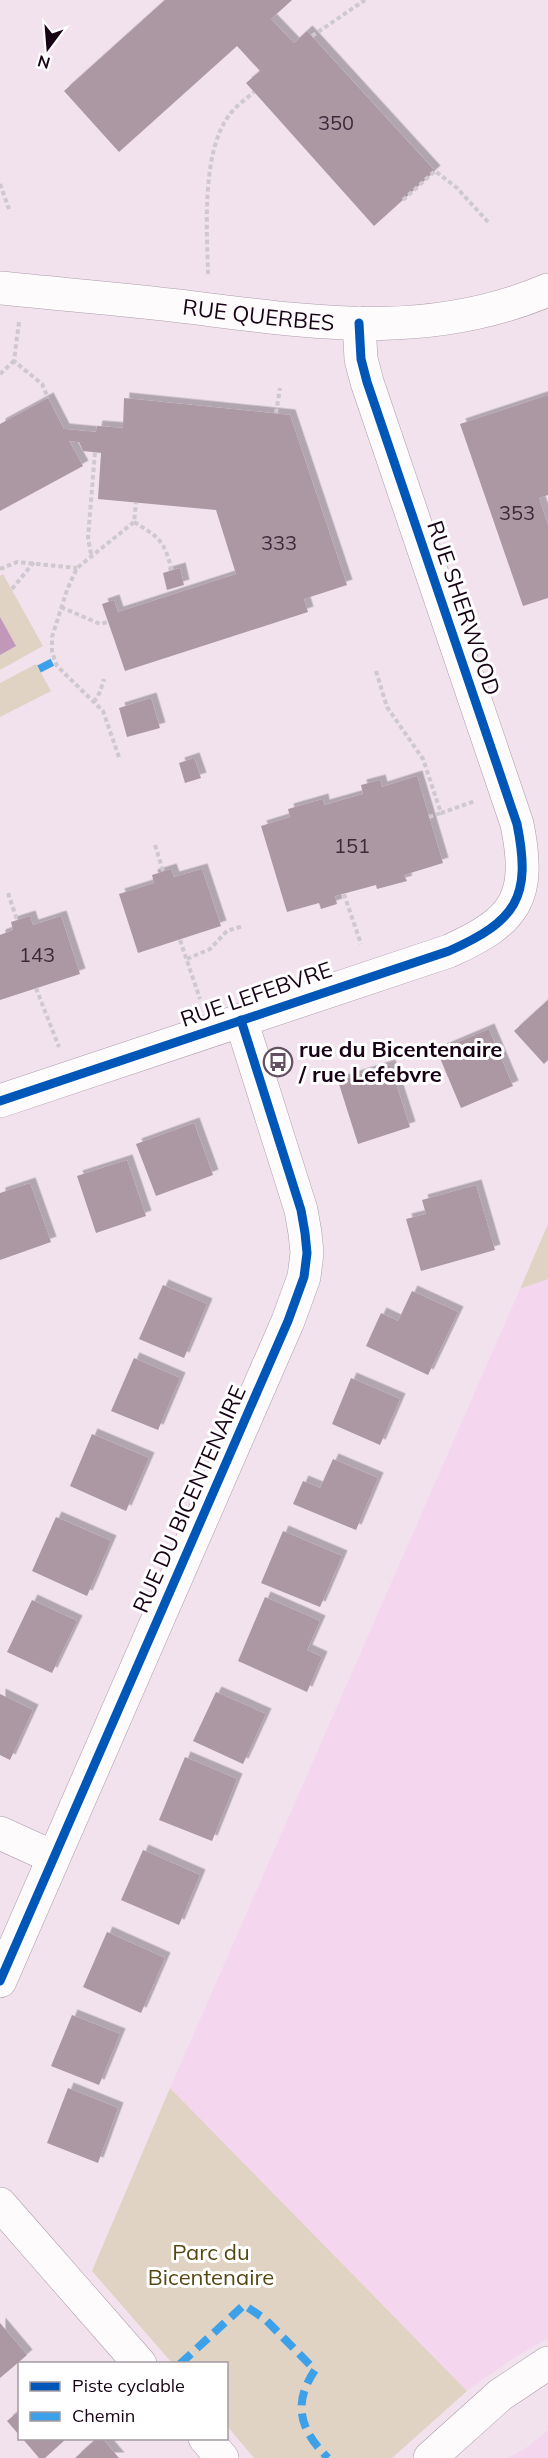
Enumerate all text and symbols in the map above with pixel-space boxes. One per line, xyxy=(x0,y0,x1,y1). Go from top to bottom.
north arrow xyxy=(18,18,78,78)
text: N xyxy=(35,51,52,74)
house number: 350 xyxy=(318,110,354,135)
street label: RUE QUERBES xyxy=(181,292,335,336)
house number: 353 xyxy=(499,500,535,525)
street label: RUE SHERWOOD xyxy=(421,517,507,699)
house number: 333 xyxy=(261,530,297,555)
house number: 151 xyxy=(334,833,370,858)
house number: 143 xyxy=(19,942,55,967)
street label: RUE LEFEBVRE xyxy=(177,955,335,1033)
place label: rue du Bicentenaire / rue Lefebvre xyxy=(298,1035,502,1088)
bus stop icon: rue du Bicentenaire / rue Lefebvre xyxy=(262,1046,294,1078)
street label: RUE DU BICENTENAIRE xyxy=(126,1381,252,1617)
park label: Parc du Bicentenaire xyxy=(148,2238,274,2291)
legend xyxy=(18,2362,228,2440)
text: Piste cyclable xyxy=(72,2374,185,2397)
text: Chemin xyxy=(72,2404,135,2427)

